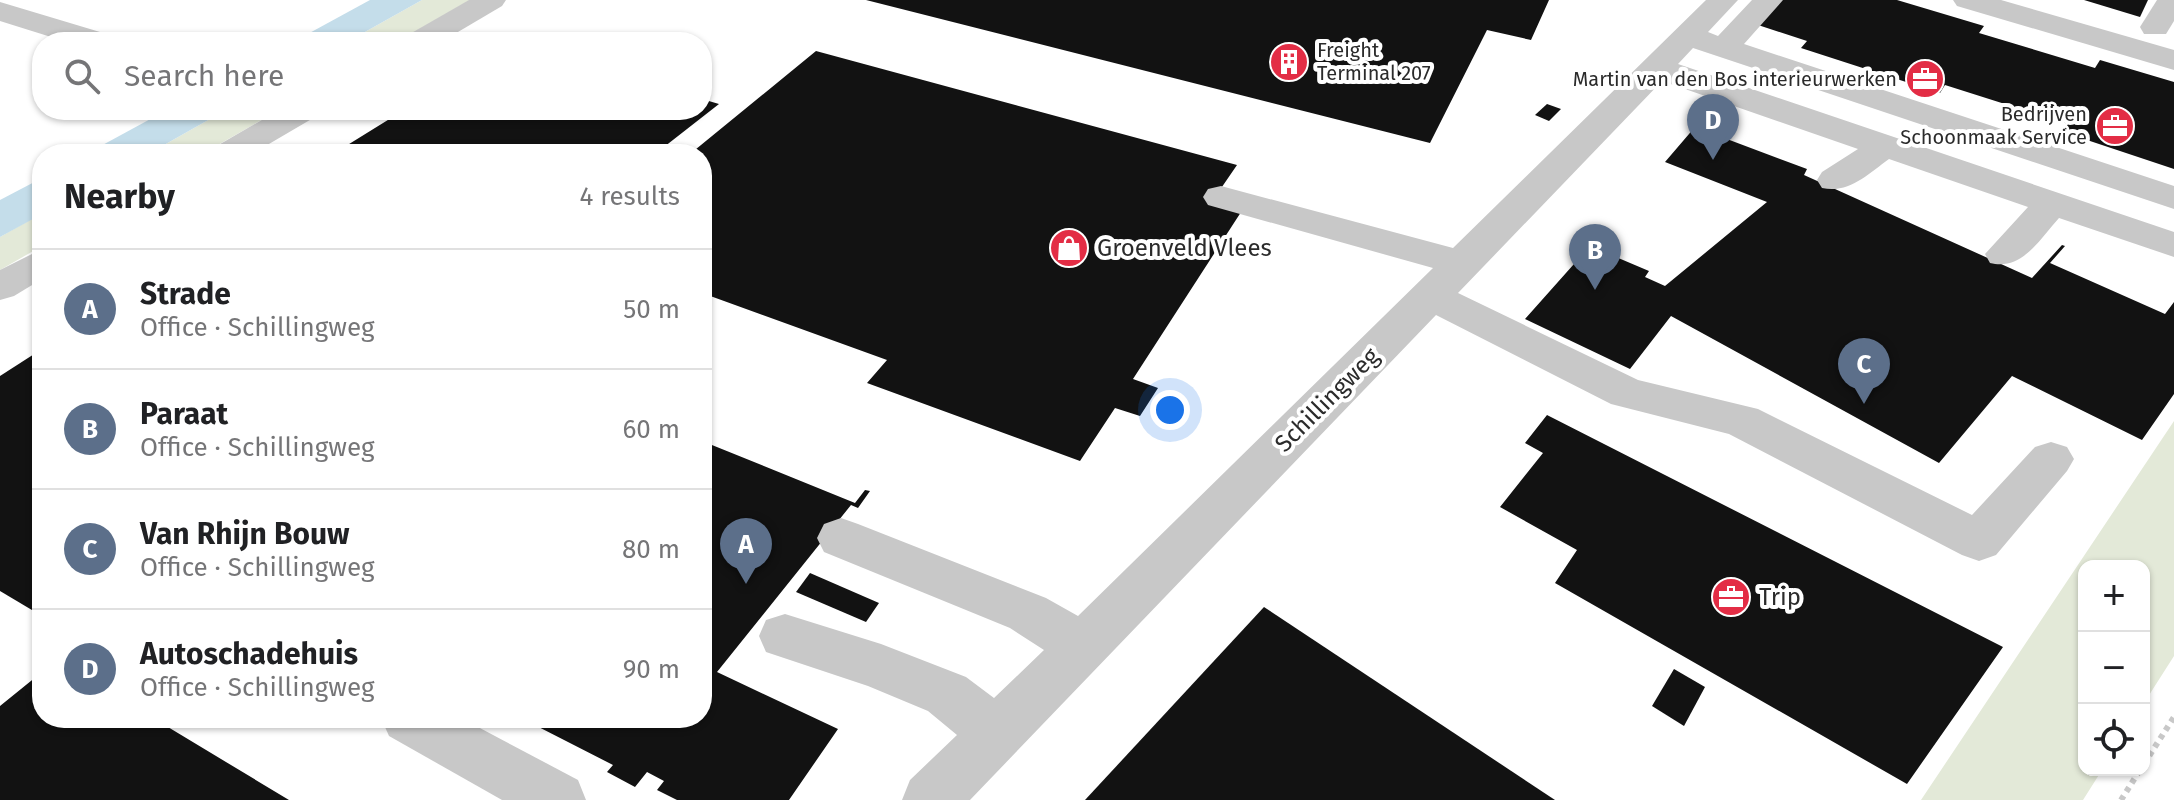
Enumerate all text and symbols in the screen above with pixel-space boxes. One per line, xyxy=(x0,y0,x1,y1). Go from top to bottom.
search box xyxy=(32,32,712,120)
place label: Freight Terminal 207 xyxy=(1317,38,1431,85)
building icon: Freight Terminal 207 xyxy=(1268,41,1310,83)
icon: search xyxy=(60,54,104,98)
text: Search here xyxy=(124,58,284,94)
office icon: Martin van den Bos interieurwerken xyxy=(1904,58,1946,100)
place label: Martin van den Bos interieurwerken xyxy=(1573,67,1897,91)
pin: D xyxy=(1687,94,1739,160)
place label: Bedrijven Schoonmaak Service xyxy=(1900,102,2087,149)
office icon: Bedrijven Schoonmaak Service xyxy=(2094,105,2136,147)
text: Nearby xyxy=(64,176,175,217)
text: 4 results xyxy=(579,181,680,212)
pin: B xyxy=(1569,224,1621,290)
shop icon: Groenveld Vlees xyxy=(1048,227,1090,269)
place label: Groenveld Vlees xyxy=(1097,234,1272,262)
text: Strade xyxy=(140,276,231,312)
text: A xyxy=(82,294,98,325)
text: 50 m xyxy=(623,294,680,325)
text: Office · Schillingweg xyxy=(140,312,375,343)
pin: C xyxy=(1838,338,1890,404)
street label: Schillingweg xyxy=(1269,342,1385,458)
your location xyxy=(1150,390,1190,430)
text: Paraat xyxy=(140,396,228,432)
text: B xyxy=(82,414,98,445)
text: 60 m xyxy=(622,414,680,445)
text: Office · Schillingweg xyxy=(140,432,375,463)
text: Van Rhijn Bouw xyxy=(140,516,350,552)
pin: A xyxy=(720,518,772,584)
text: C xyxy=(83,534,97,565)
text: 80 m xyxy=(622,534,680,565)
text: Office · Schillingweg xyxy=(140,552,375,583)
map controls xyxy=(2078,560,2150,776)
button: + xyxy=(2078,560,2150,632)
office icon: Trip xyxy=(1710,576,1752,618)
place label: Trip xyxy=(1759,583,1801,611)
button: − xyxy=(2078,632,2150,704)
text: Autoschadehuis xyxy=(140,636,358,672)
text: D xyxy=(82,654,98,685)
text: 90 m xyxy=(623,654,680,685)
text: Office · Schillingweg xyxy=(140,672,375,703)
button: locate xyxy=(2078,704,2150,776)

